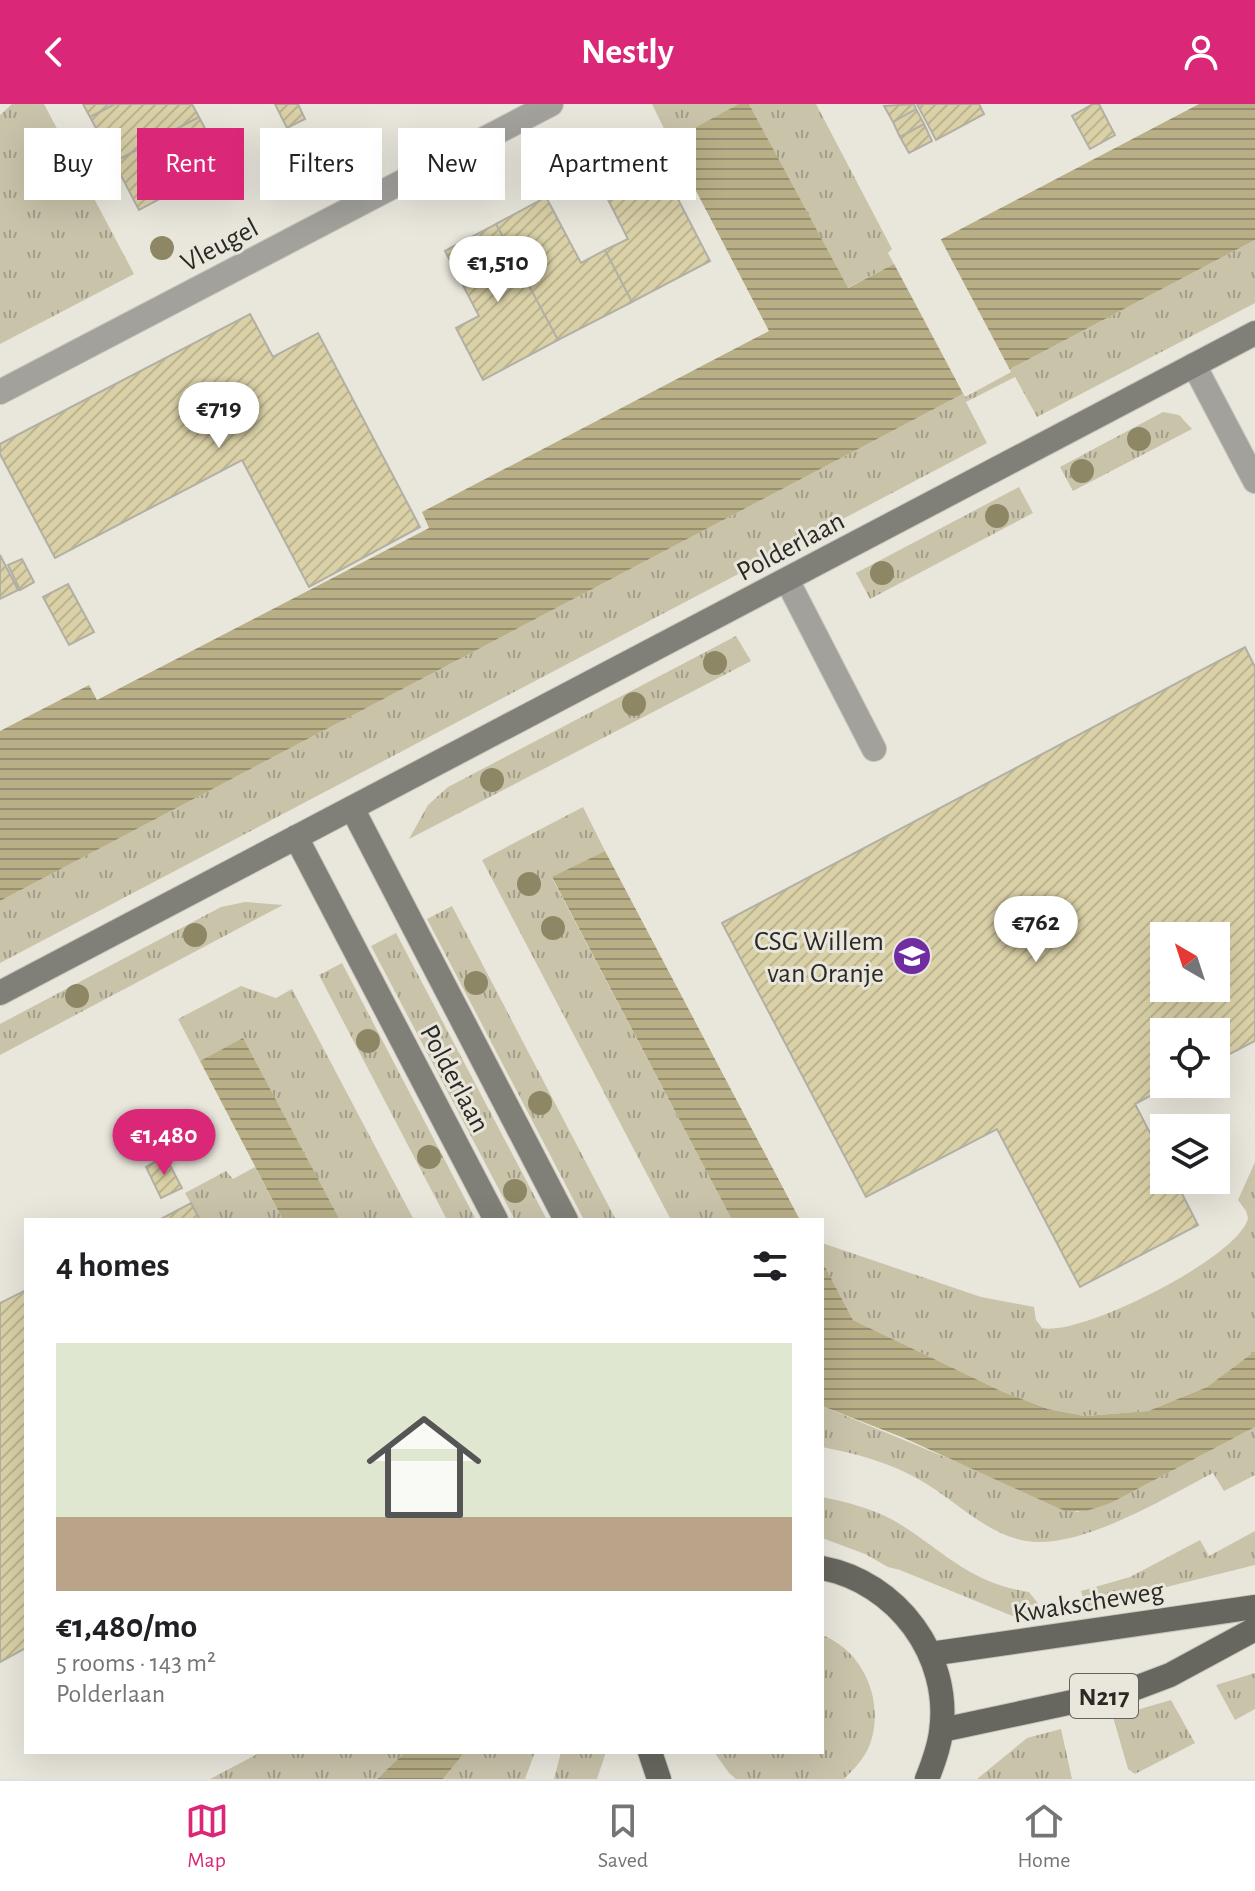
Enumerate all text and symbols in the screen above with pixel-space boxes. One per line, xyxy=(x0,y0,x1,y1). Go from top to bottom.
icon: back xyxy=(32,30,76,74)
icon: person xyxy=(1179,30,1223,74)
text: Nestly xyxy=(581,34,674,70)
chip: Buy xyxy=(24,128,121,200)
chip: Rent xyxy=(137,128,244,200)
chip: Filters xyxy=(260,128,382,200)
chip: New xyxy=(398,128,505,200)
chip: Apartment xyxy=(521,128,696,200)
street label: Vleugel xyxy=(177,214,263,278)
pin: €1,510 xyxy=(433,236,563,304)
text: €1,510 xyxy=(467,249,529,275)
pin: €719 xyxy=(172,382,266,450)
text: €719 xyxy=(196,395,242,421)
street label: Polderlaan xyxy=(732,507,849,587)
pin: €762 xyxy=(989,896,1083,964)
text: €762 xyxy=(1012,909,1060,935)
north arrow xyxy=(1150,922,1230,1002)
map controls xyxy=(1150,922,1230,1194)
place label: CSG Willem van Oranje xyxy=(754,928,884,988)
school or university icon: CSG Willem van Oranje xyxy=(891,935,933,977)
button: locate xyxy=(1150,1018,1230,1098)
street label: Polderlaan xyxy=(414,1020,494,1137)
pin: €1,480 xyxy=(99,1109,229,1177)
button: layers xyxy=(1150,1114,1230,1194)
text: €1,480 xyxy=(131,1122,197,1148)
icon: filters xyxy=(748,1244,792,1288)
text: 4 homes xyxy=(56,1249,170,1283)
icon: home xyxy=(352,1395,496,1539)
street label: Kwakscheweg xyxy=(1011,1577,1166,1629)
text: €1,480/mo xyxy=(56,1610,197,1644)
text: 5 rooms · 143 m² xyxy=(56,1650,216,1676)
road number: N217 xyxy=(1070,1674,1138,1718)
text: Polderlaan xyxy=(56,1681,165,1707)
tab: Map xyxy=(185,1799,229,1873)
tab: Saved xyxy=(598,1799,648,1873)
tab: Home xyxy=(1017,1799,1070,1873)

